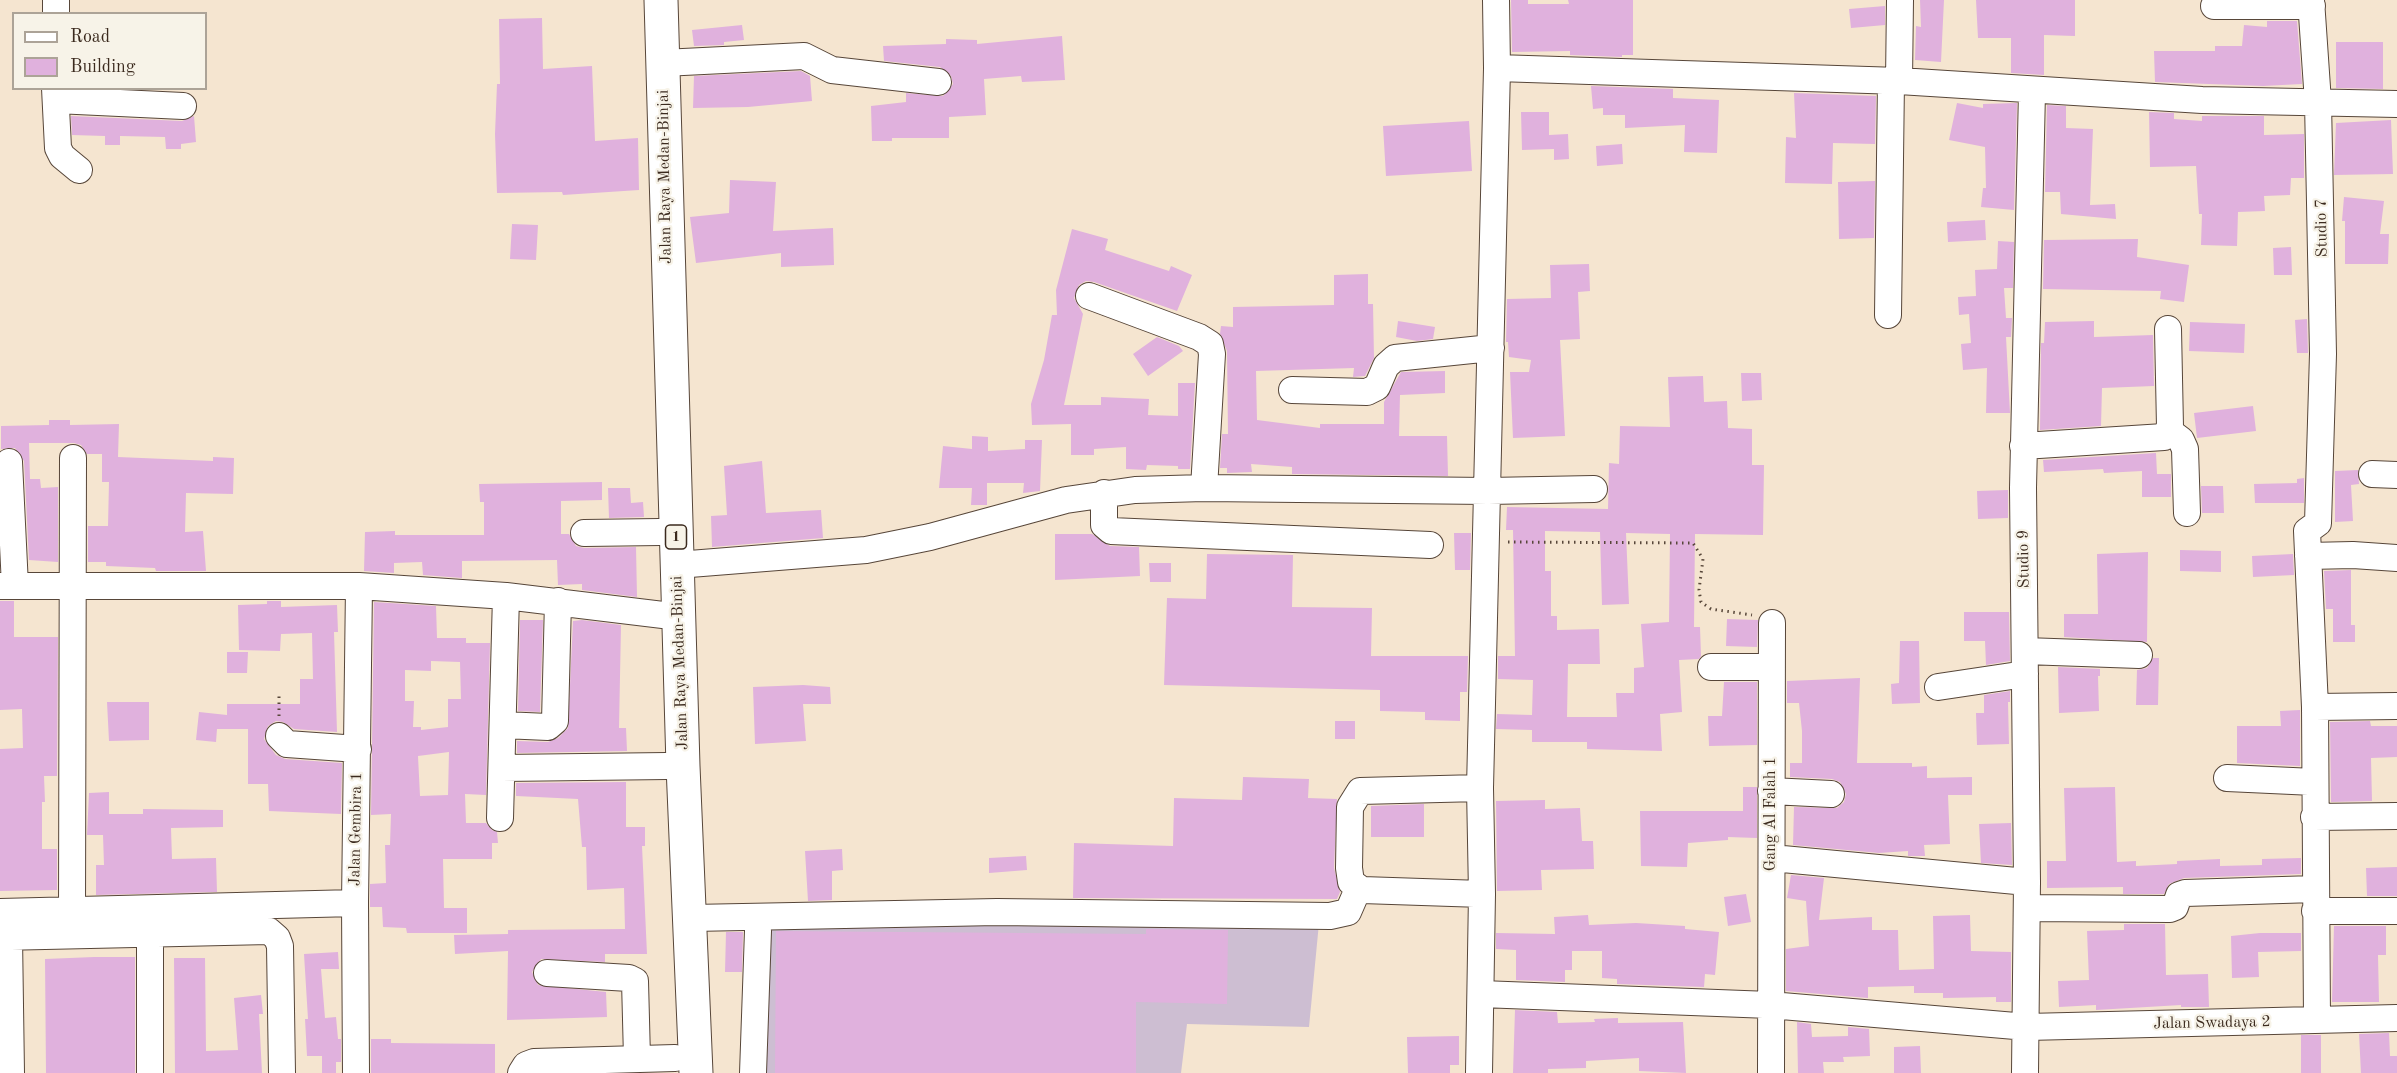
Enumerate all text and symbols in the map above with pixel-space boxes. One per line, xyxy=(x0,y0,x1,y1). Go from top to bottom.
legend xyxy=(12,12,207,90)
text: Road xyxy=(70,28,110,46)
text: Building xyxy=(70,58,135,76)
street label: Jalan Raya Medan-Binjai xyxy=(654,90,676,264)
street label: Studio 7 xyxy=(2312,199,2332,257)
road number: 1 xyxy=(666,525,686,549)
street label: Studio 9 xyxy=(2014,530,2034,588)
street label: Jalan Raya Medan-Binjai xyxy=(667,576,693,750)
street label: Gang Al Falah 1 xyxy=(1761,757,1781,871)
street label: Jalan Gembira 1 xyxy=(345,772,367,886)
street label: Jalan Swadaya 2 xyxy=(2153,1012,2271,1034)

